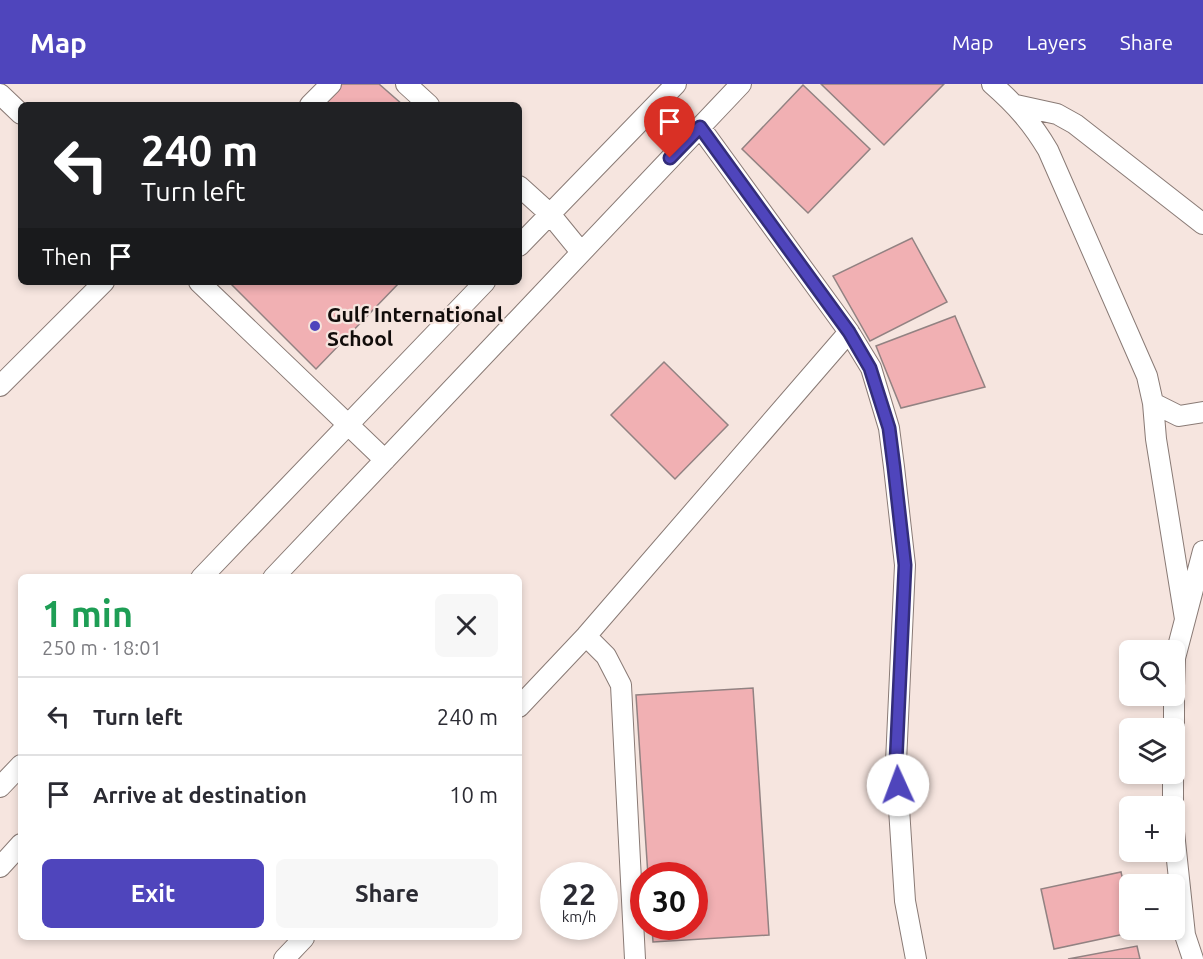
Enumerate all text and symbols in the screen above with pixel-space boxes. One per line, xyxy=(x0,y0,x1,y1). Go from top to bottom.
text: Map xyxy=(30,27,87,58)
text: Map xyxy=(952,30,993,54)
text: Layers xyxy=(1026,30,1087,54)
text: Share xyxy=(1120,30,1173,54)
pin xyxy=(644,96,695,158)
icon: arrive xyxy=(653,105,686,138)
icon: left xyxy=(42,126,120,204)
text: 240 m xyxy=(141,127,258,174)
text: Turn left xyxy=(141,176,245,206)
icon: arrive xyxy=(104,240,137,273)
text: Then xyxy=(42,244,92,269)
place label: Gulf International School xyxy=(327,302,503,350)
marker: Gulf International School xyxy=(308,319,322,333)
text: 1 min xyxy=(42,593,133,634)
button: close xyxy=(435,594,498,657)
text: 250 m · 18:01 xyxy=(42,636,162,659)
map controls xyxy=(1119,640,1185,940)
button: search xyxy=(1119,640,1185,706)
icon: left xyxy=(42,700,75,733)
text: Turn left xyxy=(93,704,183,729)
text: 240 m xyxy=(437,704,498,729)
button: layers xyxy=(1119,718,1185,784)
position arrow xyxy=(866,753,930,817)
icon: arrive xyxy=(42,778,75,811)
text: Arrive at destination xyxy=(93,782,307,807)
text: 10 m xyxy=(449,782,498,807)
button: + xyxy=(1119,796,1185,862)
button: Exit xyxy=(42,859,264,928)
button: Share xyxy=(276,859,498,928)
speed limit sign: 30 xyxy=(630,862,708,940)
button: − xyxy=(1119,874,1185,940)
text: 22 xyxy=(562,877,596,911)
text: km/h xyxy=(562,908,596,925)

